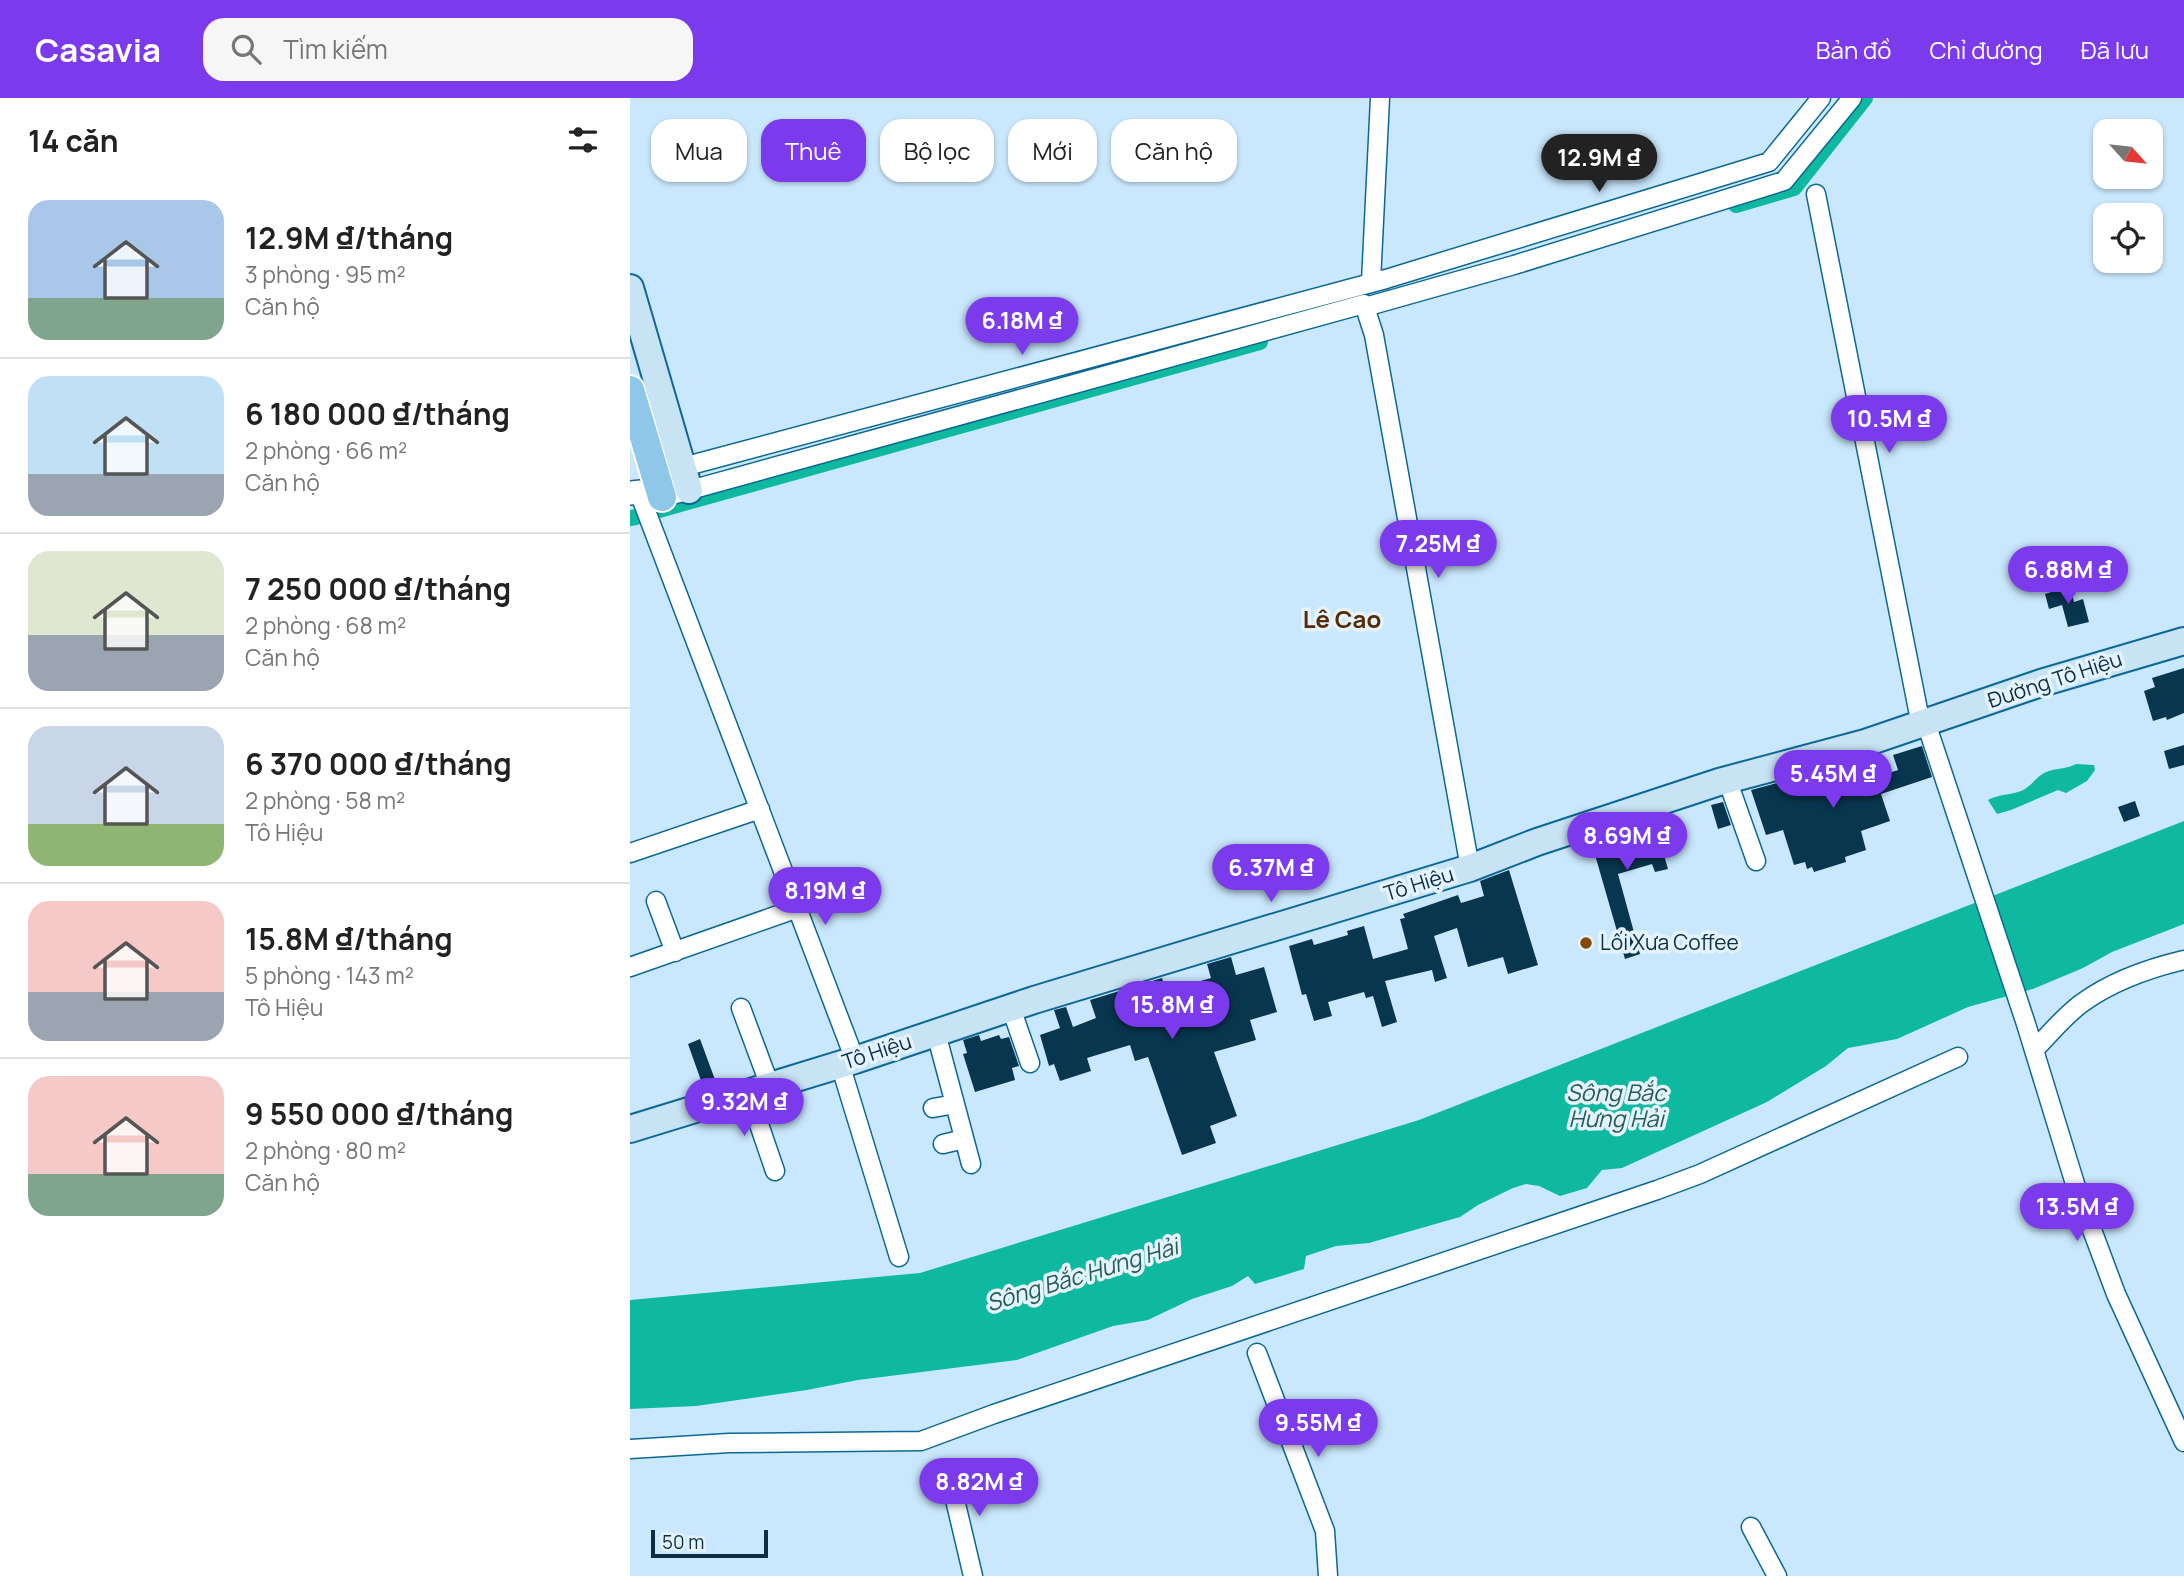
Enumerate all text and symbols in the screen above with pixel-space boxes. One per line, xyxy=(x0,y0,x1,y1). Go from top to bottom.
search box xyxy=(203,18,693,81)
text: Casavia xyxy=(35,27,161,72)
icon: search xyxy=(227,30,265,68)
text: Tìm kiếm xyxy=(283,31,388,67)
text: Bản đồ xyxy=(1816,33,1891,66)
text: Chỉ đường xyxy=(1929,33,2043,66)
text: Đã lưu xyxy=(2081,33,2149,66)
chip: Mua xyxy=(651,119,747,182)
chip: Thuê xyxy=(761,119,866,182)
chip: Bộ lọc xyxy=(880,119,994,182)
chip: Mới xyxy=(1008,119,1097,182)
chip: Căn hộ xyxy=(1111,119,1237,182)
north arrow xyxy=(2093,119,2163,189)
map controls xyxy=(2093,119,2163,273)
text: 14 căn xyxy=(28,120,118,161)
icon: filters xyxy=(564,121,602,159)
pin: 12.9M ₫ xyxy=(1534,134,1664,194)
text: 12.9M ₫ xyxy=(1557,141,1641,173)
button: locate xyxy=(2093,203,2163,273)
text: 12.9M ₫/tháng xyxy=(245,217,453,258)
icon: home xyxy=(84,228,168,312)
text: 3 phòng · 95 m² xyxy=(245,258,406,290)
text: Căn hộ xyxy=(245,290,320,322)
pin: 6.18M ₫ xyxy=(957,298,1087,357)
text: 6.18M ₫ xyxy=(981,304,1063,336)
text: 6 180 000 ₫/tháng xyxy=(245,393,510,434)
pin: 10.5M ₫ xyxy=(1824,396,1954,455)
text: 10.5M ₫ xyxy=(1847,402,1931,434)
icon: home xyxy=(84,404,168,488)
text: 2 phòng · 66 m² xyxy=(245,434,407,466)
text: Căn hộ xyxy=(245,466,320,498)
pin: 7.25M ₫ xyxy=(1373,520,1503,580)
text: 7.25M ₫ xyxy=(1396,527,1480,559)
pin: 6.88M ₫ xyxy=(2003,546,2133,606)
text: 6.88M ₫ xyxy=(2024,553,2112,585)
text: 7 250 000 ₫/tháng xyxy=(245,568,511,609)
icon: home xyxy=(84,579,168,663)
district label: Lê Cao xyxy=(1303,602,1381,635)
text: 2 phòng · 68 m² xyxy=(245,609,406,641)
text: Căn hộ xyxy=(245,641,320,673)
street label: Đường Tô Hiệu xyxy=(1984,644,2126,714)
text: 6 370 000 ₫/tháng xyxy=(245,743,512,784)
pin: 5.45M ₫ xyxy=(1768,750,1898,810)
icon: home xyxy=(84,754,168,838)
text: 5.45M ₫ xyxy=(1790,757,1876,789)
text: 2 phòng · 58 m² xyxy=(245,784,405,816)
pin: 8.69M ₫ xyxy=(1562,812,1692,872)
text: Tô Hiệu xyxy=(245,816,323,848)
text: 8.69M ₫ xyxy=(1583,819,1671,851)
pin: 6.37M ₫ xyxy=(1206,844,1336,904)
text: 6.37M ₫ xyxy=(1228,851,1314,883)
street label: Tô Hiệu xyxy=(1380,859,1457,907)
pin: 8.19M ₫ xyxy=(760,868,890,927)
text: 8.19M ₫ xyxy=(784,874,866,906)
text: 15.8M ₫/tháng xyxy=(245,918,453,959)
place label: Lối Xưa Coffee xyxy=(1600,928,1739,956)
icon: home xyxy=(84,929,168,1013)
marker: Lối Xưa Coffee xyxy=(1578,935,1594,951)
text: 5 phòng · 143 m² xyxy=(245,959,414,991)
pin: 15.8M ₫ xyxy=(1107,982,1237,1041)
text: 15.8M ₫ xyxy=(1130,988,1214,1020)
text: Tô Hiệu xyxy=(245,991,323,1023)
street label: Tô Hiệu xyxy=(838,1027,915,1075)
water label: Sông Bắc Hưng Hải xyxy=(1566,1076,1668,1134)
pin: 9.32M ₫ xyxy=(679,1079,809,1138)
text: 9.32M ₫ xyxy=(701,1085,787,1117)
text: 9 550 000 ₫/tháng xyxy=(245,1093,514,1134)
icon: home xyxy=(84,1104,168,1188)
text: 2 phòng · 80 m² xyxy=(245,1134,406,1166)
text: Căn hộ xyxy=(245,1166,320,1198)
pin: 13.5M ₫ xyxy=(2012,1184,2142,1243)
text: 13.5M ₫ xyxy=(2036,1190,2118,1222)
water label: Sông Bắc Hưng Hải xyxy=(982,1229,1184,1318)
pin: 9.55M ₫ xyxy=(1253,1400,1383,1459)
text: 9.55M ₫ xyxy=(1275,1406,1361,1438)
pin: 8.82M ₫ xyxy=(914,1458,1044,1518)
text: 8.82M ₫ xyxy=(935,1465,1023,1497)
scale bar xyxy=(651,1527,768,1559)
text: 50 m xyxy=(662,1529,704,1555)

